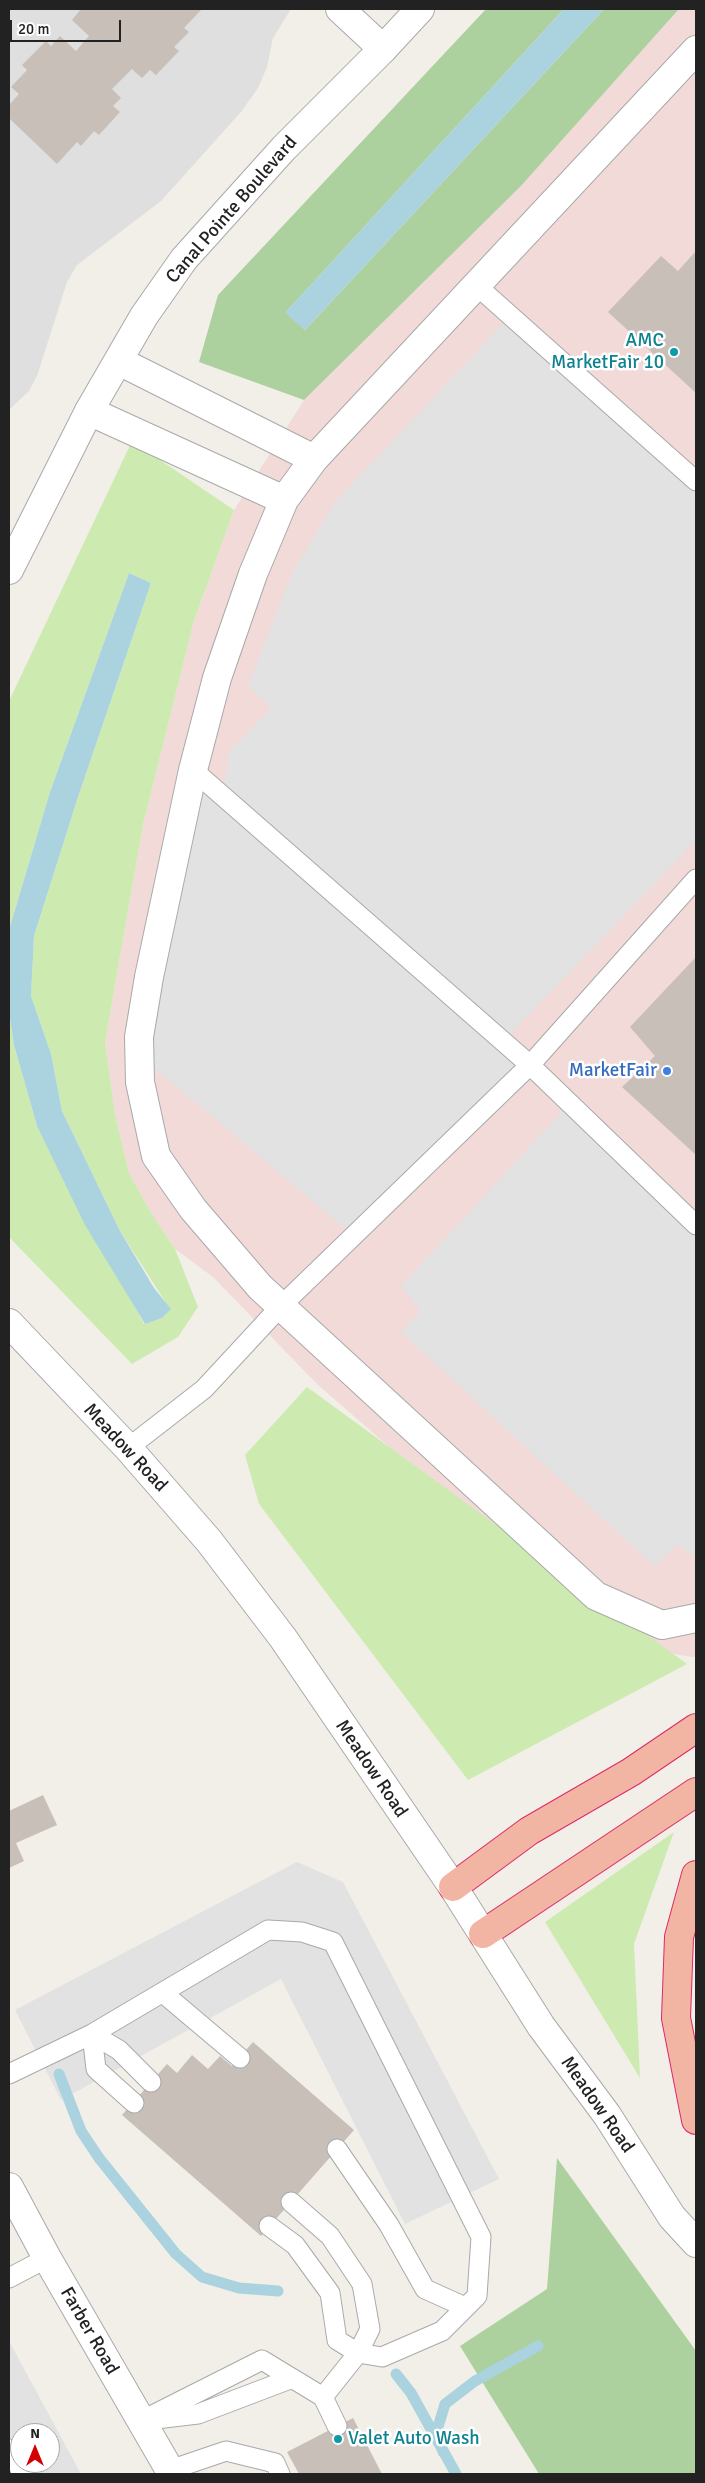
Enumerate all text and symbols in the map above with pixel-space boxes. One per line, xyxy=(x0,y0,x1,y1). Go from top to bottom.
scale bar xyxy=(12,10,124,42)
text: 20 m xyxy=(18,20,49,38)
street label: Canal Pointe Boulevard xyxy=(162,132,302,288)
place label: AMC MarketFair 10 xyxy=(551,330,664,374)
marker: AMC MarketFair 10 xyxy=(668,346,680,358)
place label: MarketFair xyxy=(569,1060,657,1082)
marker: MarketFair xyxy=(661,1065,673,1077)
street label: Meadow Road xyxy=(78,1399,172,1497)
street label: Meadow Road xyxy=(330,1716,412,1822)
street label: Meadow Road xyxy=(555,2052,639,2158)
street label: Farber Road xyxy=(55,2283,123,2379)
north arrow xyxy=(10,2423,60,2473)
text: N xyxy=(30,2425,40,2442)
place label: Valet Auto Wash xyxy=(348,2428,480,2450)
marker: Valet Auto Wash xyxy=(332,2433,344,2445)

